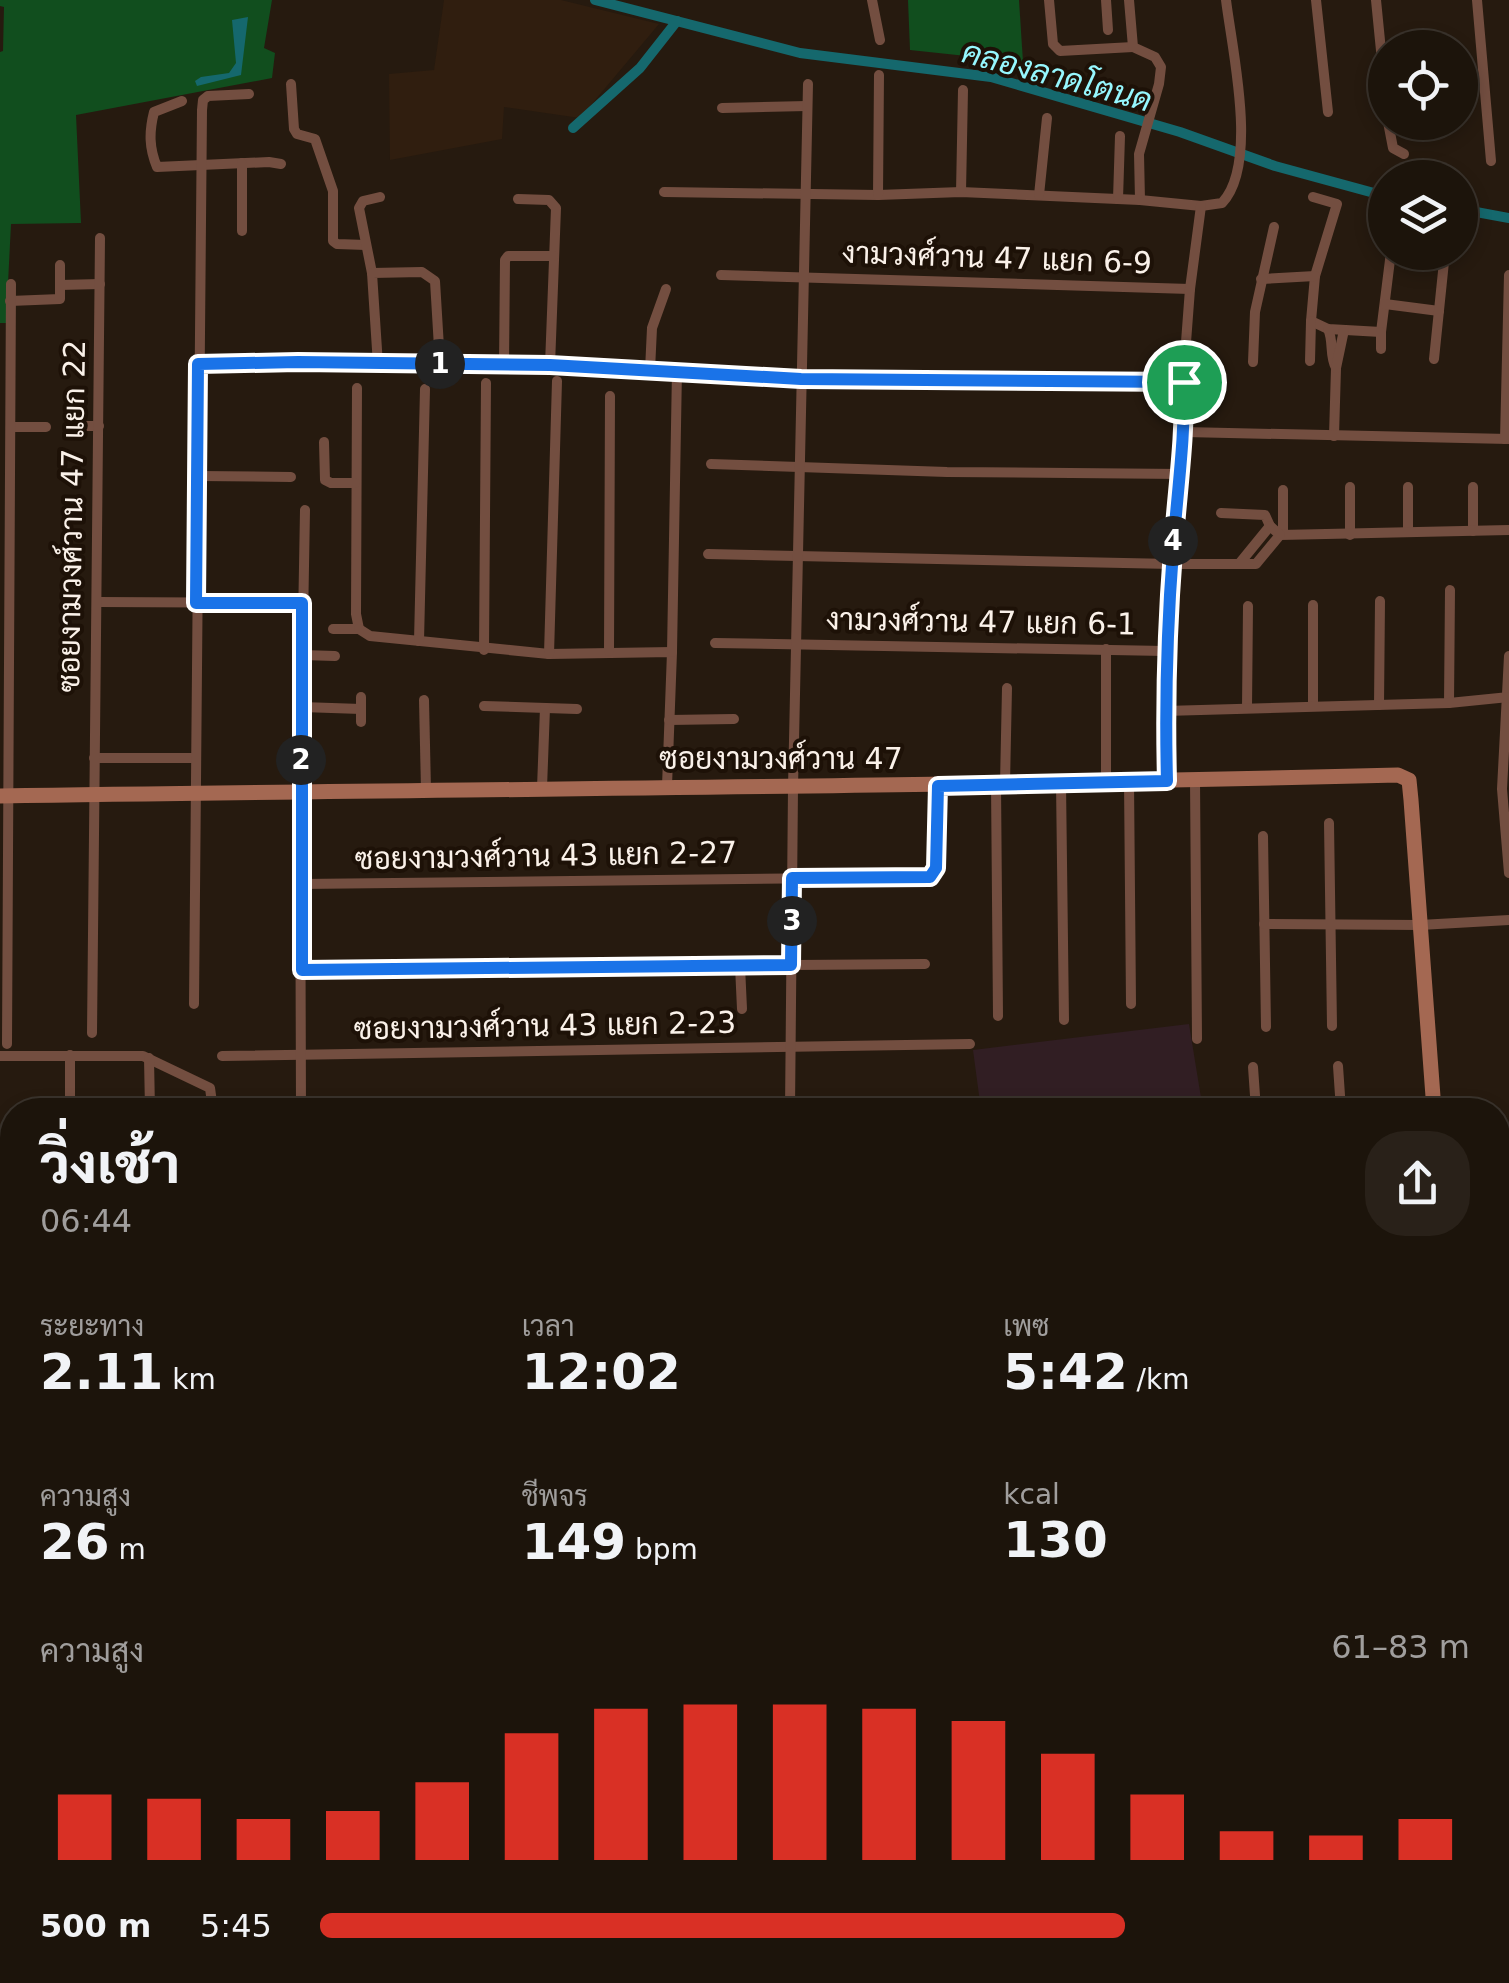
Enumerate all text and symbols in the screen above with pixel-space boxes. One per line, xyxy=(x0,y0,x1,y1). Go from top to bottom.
water label: คลองลาดโตนด xyxy=(958,30,1157,120)
map controls xyxy=(1368,30,1478,270)
button: locate xyxy=(1368,30,1478,140)
button: layers xyxy=(1368,160,1478,270)
street label: งามวงศ์วาน 47 แยก 6-9 xyxy=(841,233,1153,280)
street label: ซอยงามวงศ์วาน 47 แยก 22 xyxy=(49,339,92,693)
pin: 1 xyxy=(415,339,465,389)
pin xyxy=(1142,340,1227,425)
text: 1 xyxy=(430,347,450,380)
icon: arrive xyxy=(1157,355,1212,410)
pin: 4 xyxy=(1148,516,1198,566)
text: 4 xyxy=(1163,524,1183,557)
street label: งามวงศ์วาน 47 แยก 6-1 xyxy=(826,599,1136,642)
pin: 2 xyxy=(276,735,326,785)
street label: ซอยงามวงศ์วาน 47 xyxy=(659,739,903,776)
text: 2 xyxy=(291,743,311,776)
street label: ซอยงามวงศ์วาน 43 แยก 2-27 xyxy=(354,833,738,876)
pin: 3 xyxy=(767,896,817,946)
text: 3 xyxy=(782,904,802,937)
street label: ซอยงามวงศ์วาน 43 แยก 2-23 xyxy=(353,1003,737,1046)
button: share xyxy=(1365,1131,1470,1236)
text: วิ่งเช้า xyxy=(40,1132,180,1196)
text: 06:44 xyxy=(40,1202,132,1240)
text: ระยะทาง xyxy=(40,1310,144,1343)
text: เวลา xyxy=(522,1310,575,1343)
text: เพซ xyxy=(1003,1310,1049,1343)
text: 2.11 xyxy=(40,1343,163,1401)
text: 12:02 xyxy=(522,1343,681,1401)
text: 5:42 xyxy=(1003,1343,1128,1401)
text: km xyxy=(163,1363,216,1396)
text: /km xyxy=(1128,1363,1190,1396)
text: kcal xyxy=(1003,1478,1060,1511)
text: ความสูง xyxy=(40,1480,131,1513)
text: ชีพจร xyxy=(522,1480,588,1513)
text: 130 xyxy=(1003,1511,1108,1569)
text: 26 xyxy=(40,1513,110,1571)
text: 149 xyxy=(522,1513,626,1571)
text: m xyxy=(110,1533,146,1566)
text: bpm xyxy=(626,1533,698,1566)
text: 61–83 m xyxy=(1331,1628,1470,1666)
text: ความสูง xyxy=(40,1632,144,1670)
text: 500 m xyxy=(40,1907,151,1945)
text: 5:45 xyxy=(200,1907,272,1945)

